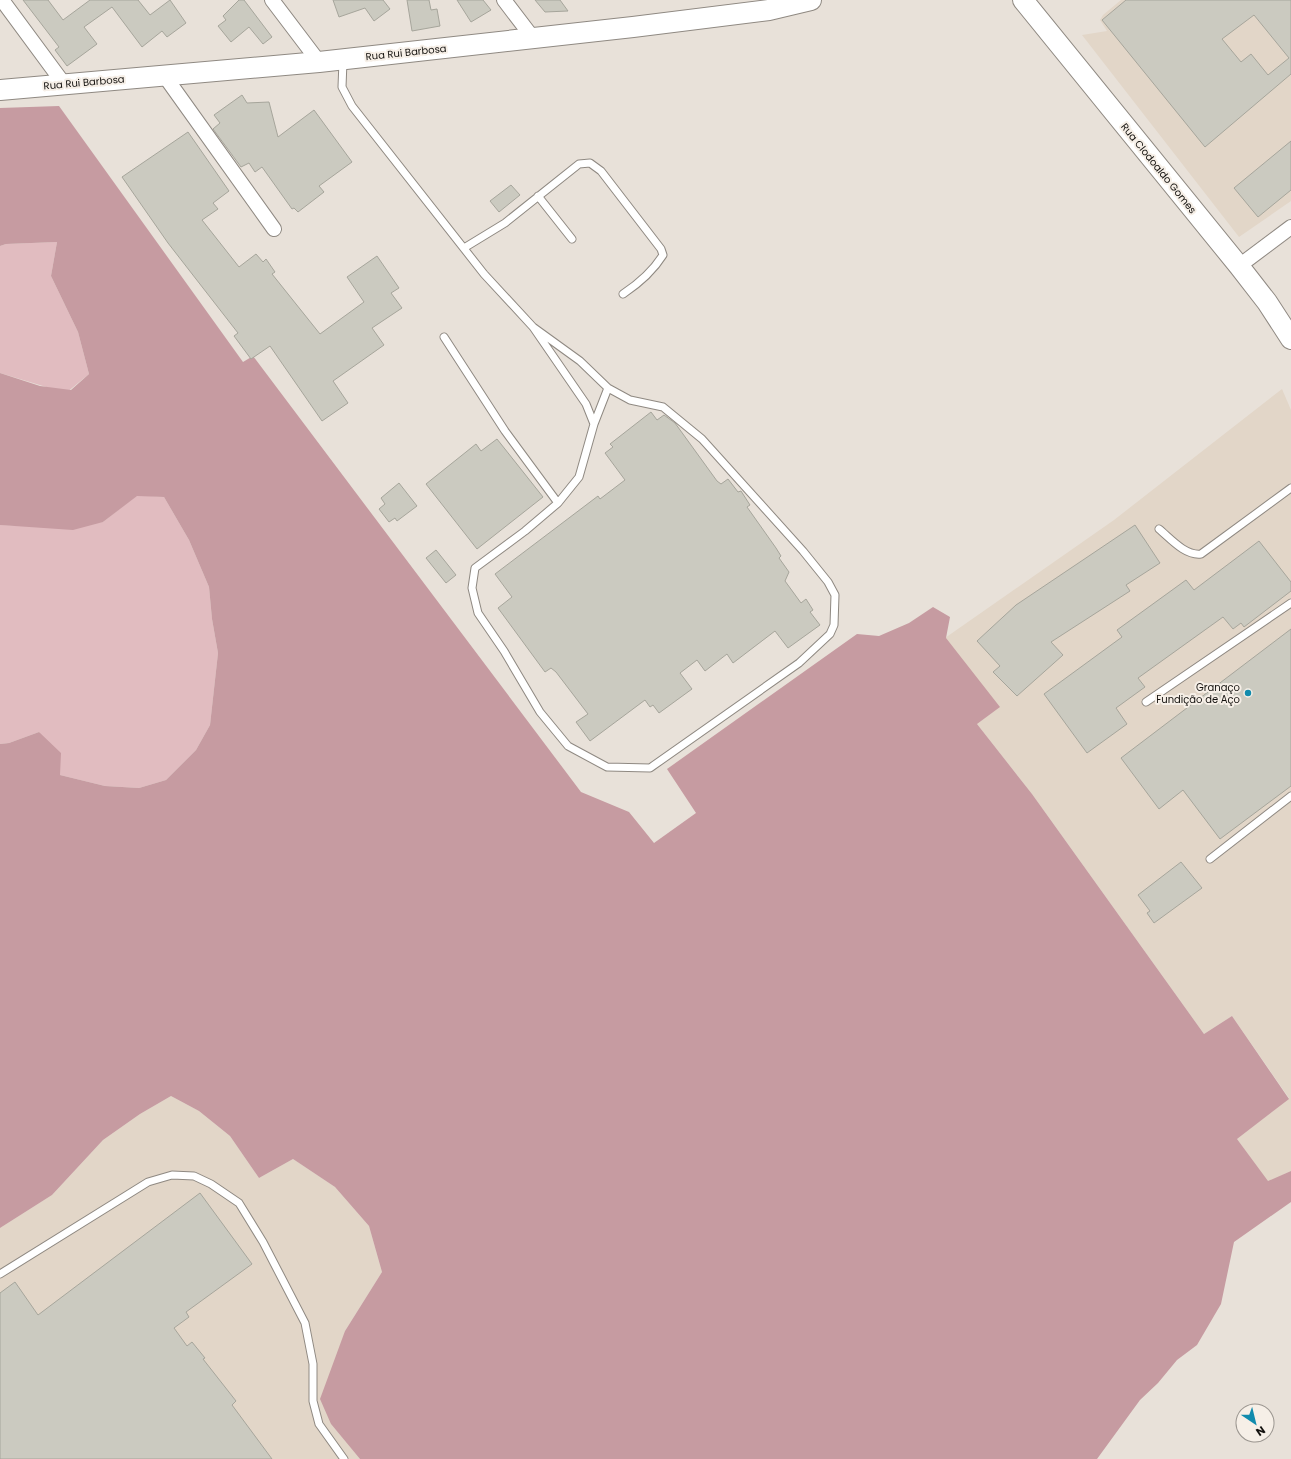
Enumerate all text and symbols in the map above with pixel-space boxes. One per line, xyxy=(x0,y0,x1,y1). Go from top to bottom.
street label: Rua Rui Barbosa xyxy=(365,41,447,64)
street label: Rua Rui Barbosa xyxy=(43,71,125,94)
street label: Rua Clodoaldo Gomes xyxy=(1117,120,1200,217)
place label: Granaço Fundição de Aço xyxy=(1156,680,1240,707)
marker: Granaço Fundição de Aço xyxy=(1243,688,1253,698)
north arrow xyxy=(1235,1403,1275,1443)
text: N xyxy=(1253,1422,1269,1440)

